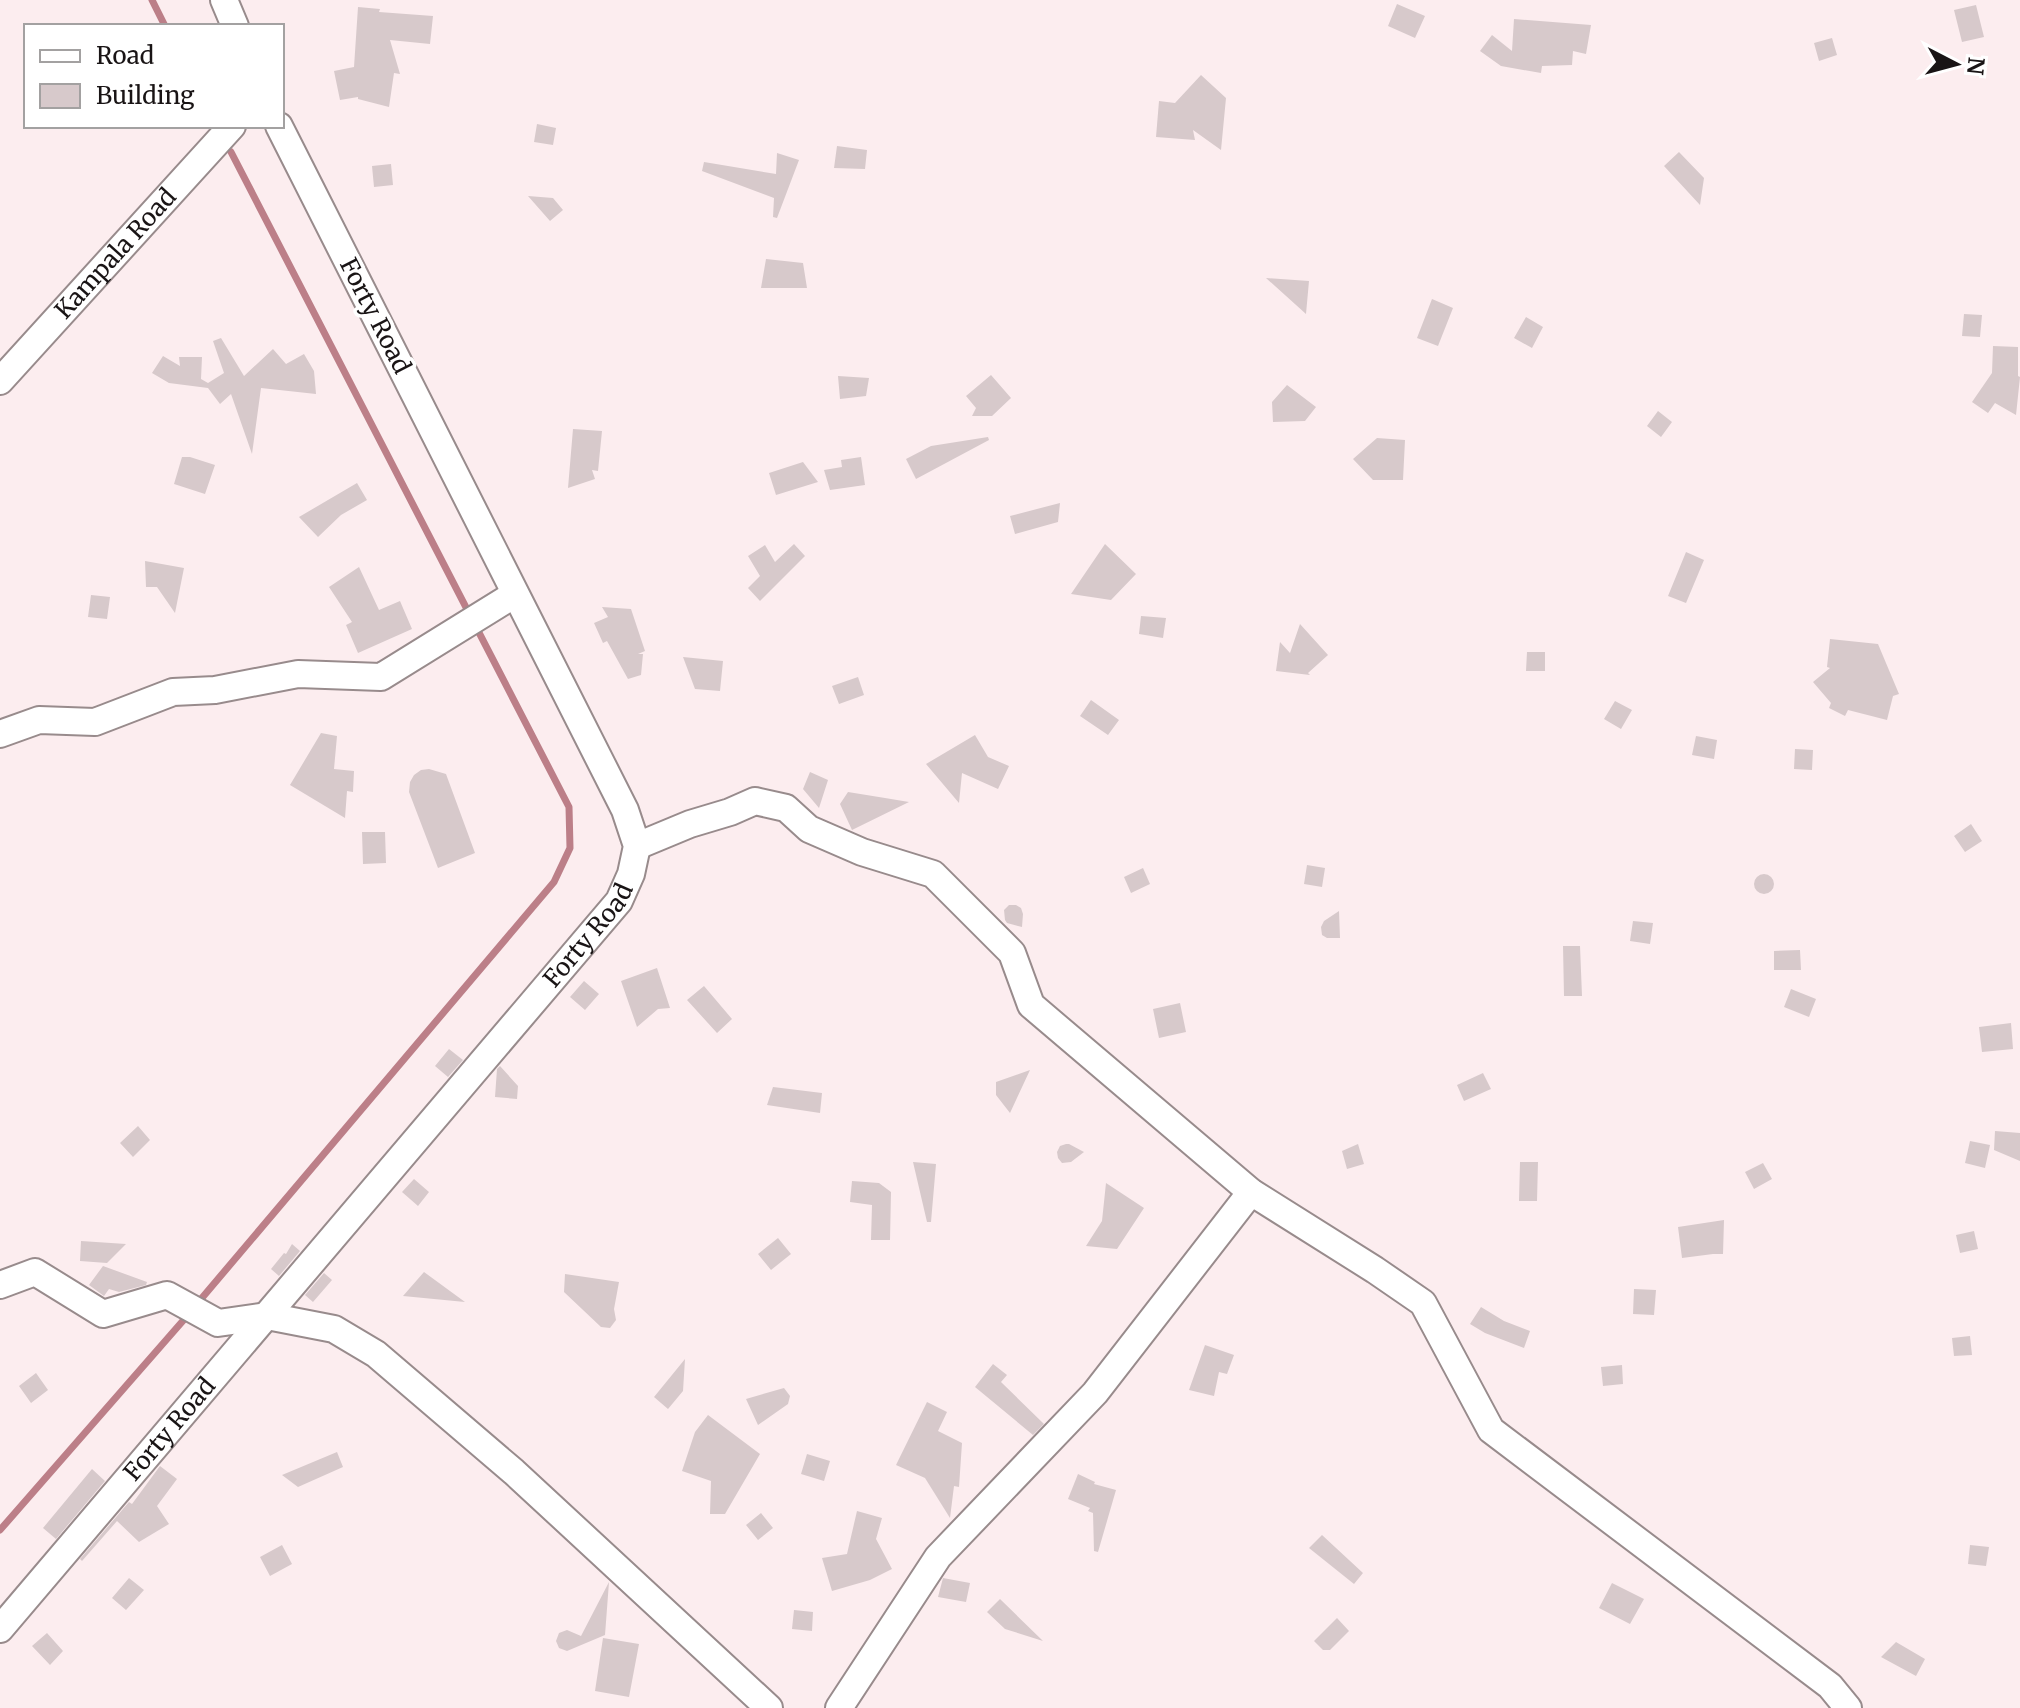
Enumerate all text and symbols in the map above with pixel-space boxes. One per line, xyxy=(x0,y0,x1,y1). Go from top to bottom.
legend xyxy=(24,24,284,128)
north arrow xyxy=(1916,24,1996,104)
text: Road xyxy=(96,40,154,71)
text: N xyxy=(1961,56,1991,77)
text: Building xyxy=(96,80,195,111)
street label: Kampala Road xyxy=(48,182,183,325)
street label: Forty Road xyxy=(333,253,418,379)
street label: Forty Road xyxy=(536,879,640,993)
street label: Forty Road xyxy=(117,1371,222,1487)

